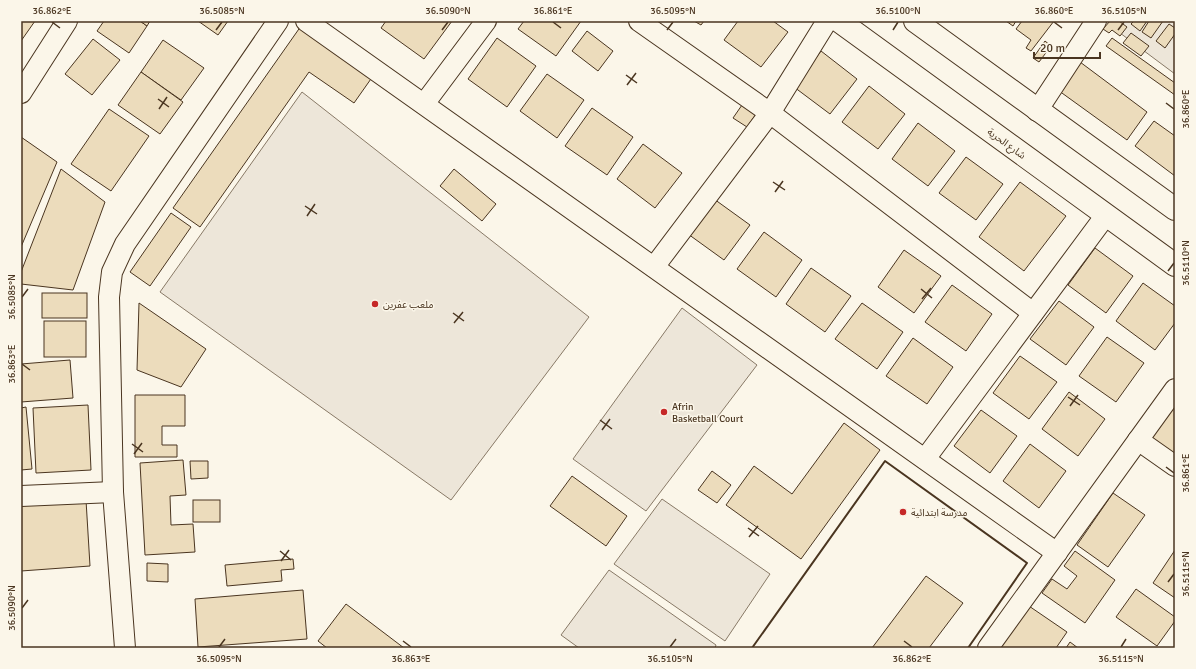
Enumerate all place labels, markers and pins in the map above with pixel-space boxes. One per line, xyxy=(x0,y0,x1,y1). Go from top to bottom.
marker: ملعب عفرين xyxy=(370,299,380,309)
place label: ملعب عفرين xyxy=(383,299,434,311)
place label: Afrin Basketball Court xyxy=(672,401,744,425)
marker: Afrin Basketball Court xyxy=(659,407,669,417)
marker: مدرسة ابتدائية xyxy=(898,507,908,517)
place label: مدرسة ابتدائية xyxy=(911,507,968,519)

